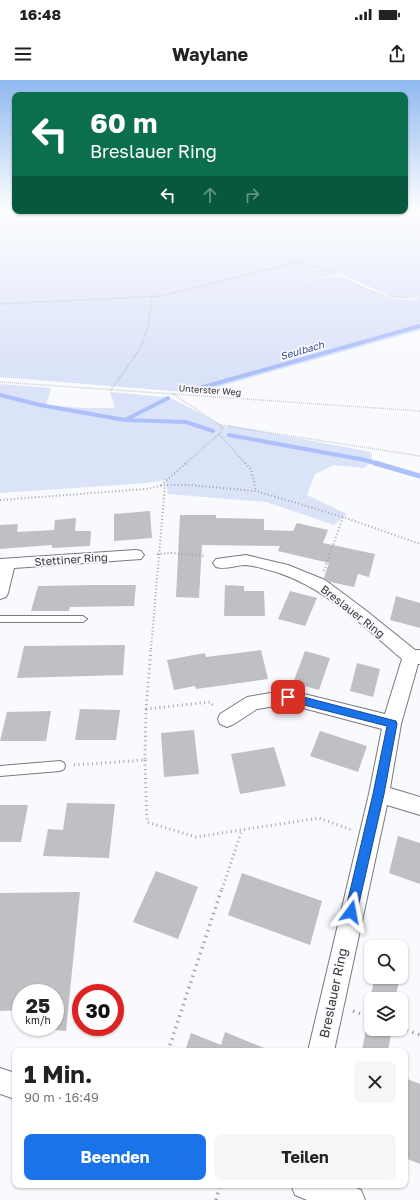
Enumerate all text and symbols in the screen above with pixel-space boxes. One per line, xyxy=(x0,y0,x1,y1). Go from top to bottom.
text: 16:48 xyxy=(20,5,61,23)
icon: menu xyxy=(12,43,34,65)
text: Waylane xyxy=(172,43,248,65)
icon: share xyxy=(386,43,408,65)
text: 60 m xyxy=(90,106,157,139)
icon: left xyxy=(24,108,76,160)
text: Breslauer Ring xyxy=(90,140,217,162)
icon: left xyxy=(157,184,179,206)
icon: ahead xyxy=(199,184,221,206)
icon: right xyxy=(241,184,263,206)
water label: Seulbach xyxy=(279,338,326,362)
street label: Unterster Weg xyxy=(178,382,242,398)
street label: Stettiner Ring xyxy=(34,550,108,568)
street label: Breslauer Ring xyxy=(318,582,388,640)
pin xyxy=(271,680,305,714)
icon: arrive xyxy=(277,686,299,708)
position arrow xyxy=(330,891,372,933)
map controls xyxy=(364,940,408,1036)
button: search xyxy=(364,940,408,984)
street label: Breslauer Ring xyxy=(316,947,350,1039)
speed limit sign: 30 xyxy=(72,984,124,1036)
button: layers xyxy=(364,992,408,1036)
text: 25 xyxy=(26,993,50,1017)
text: km/h xyxy=(25,1014,51,1026)
text: 1 Min. xyxy=(24,1059,93,1088)
button: close xyxy=(354,1061,396,1103)
text: 90 m · 16:49 xyxy=(24,1089,99,1105)
button: Beenden xyxy=(24,1134,206,1180)
button: Teilen xyxy=(214,1134,396,1180)

